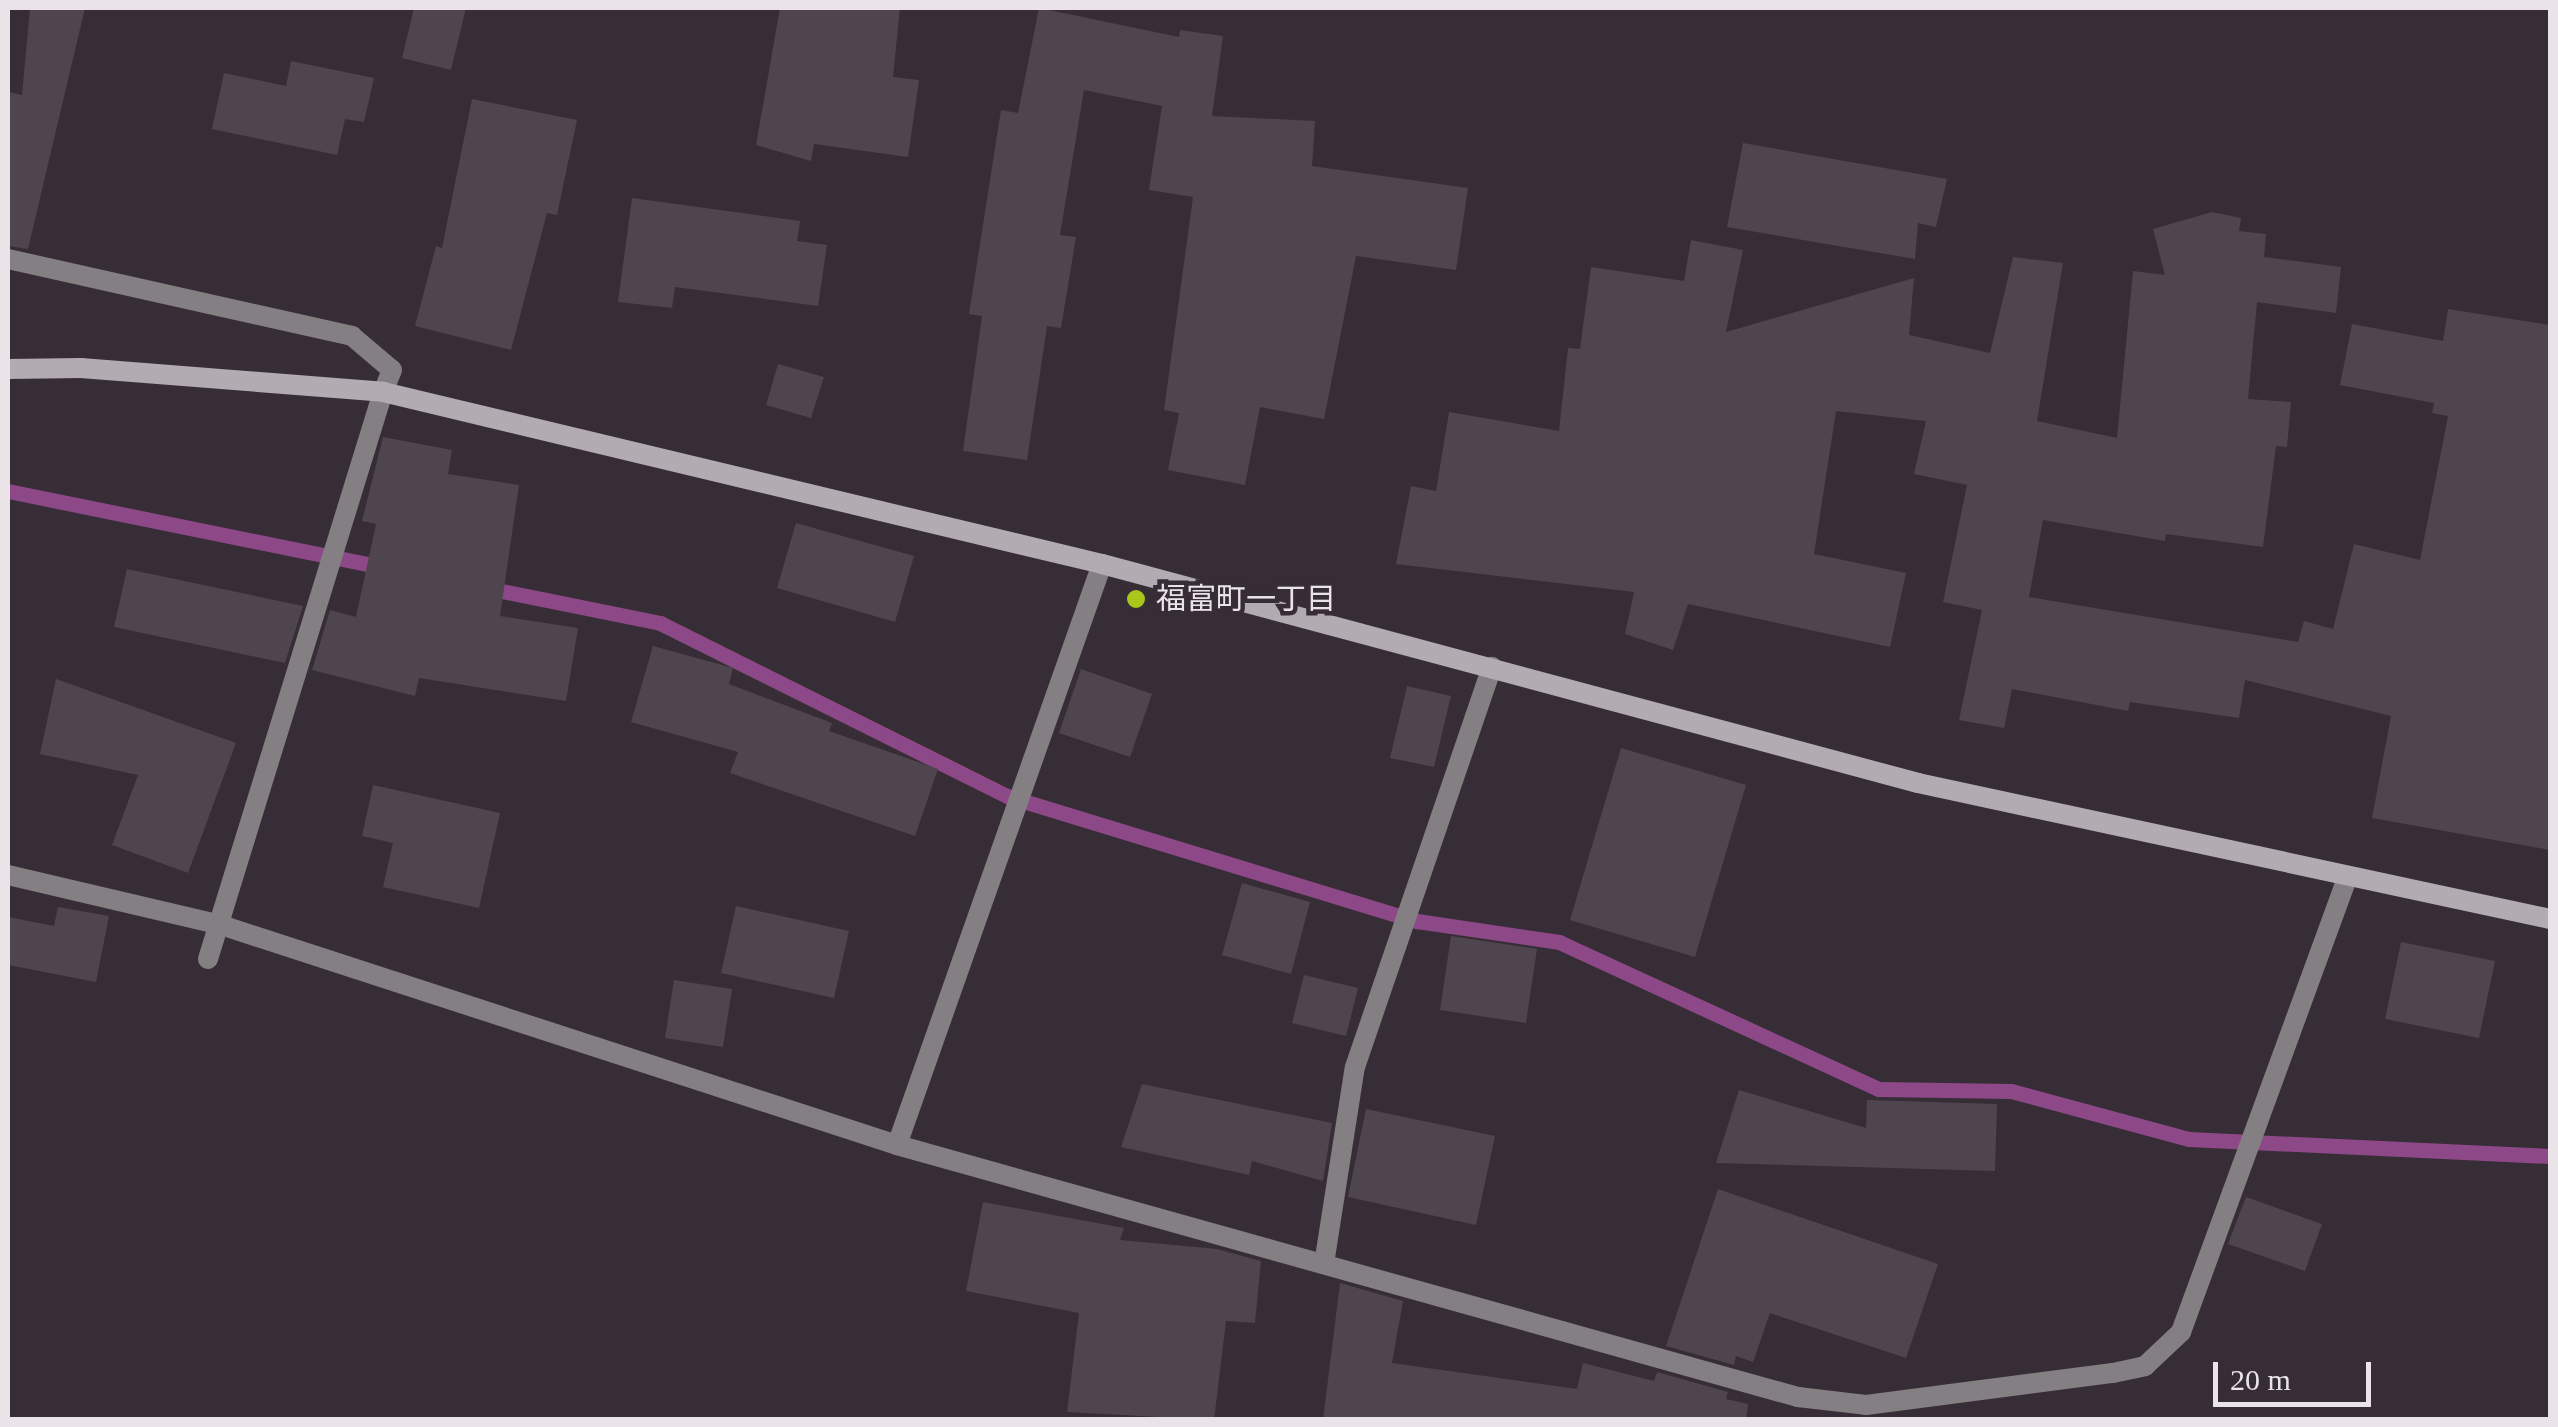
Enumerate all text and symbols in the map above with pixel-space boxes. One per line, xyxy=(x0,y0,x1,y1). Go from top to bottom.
place label: 福富町一丁目 xyxy=(1156,581,1336,617)
marker: 福富町一丁目 xyxy=(1125,588,1147,610)
scale bar xyxy=(2218,1342,2376,1404)
text: 20 m xyxy=(2230,1363,2291,1396)

